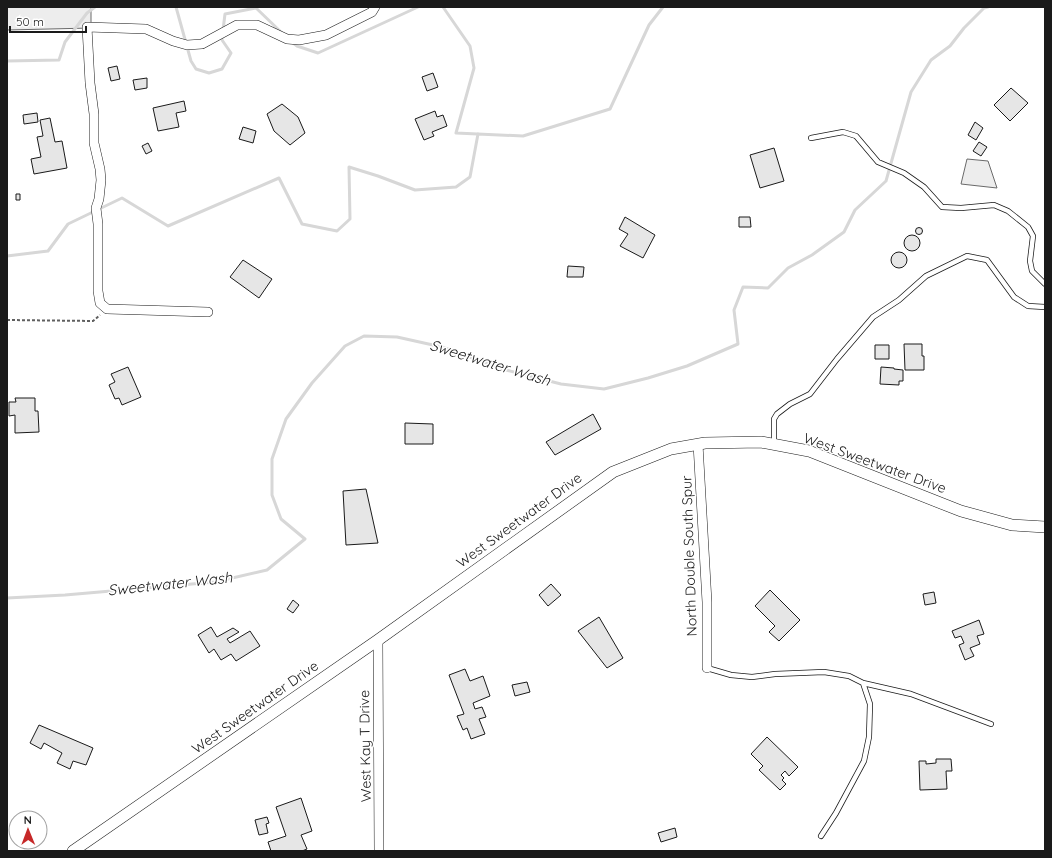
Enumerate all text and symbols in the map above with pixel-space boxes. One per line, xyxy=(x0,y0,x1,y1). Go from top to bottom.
scale bar xyxy=(10,8,86,34)
text: 50 m xyxy=(16,14,44,29)
water label: Sweetwater Wash xyxy=(428,335,553,390)
street label: West Sweetwater Drive xyxy=(801,429,949,497)
street label: West Sweetwater Drive xyxy=(453,468,585,571)
street label: North Double South Spur xyxy=(677,475,701,637)
water label: Sweetwater Wash xyxy=(107,567,234,599)
street label: West Sweetwater Drive xyxy=(188,656,322,758)
street label: West Kay T Drive xyxy=(355,690,375,802)
north arrow xyxy=(8,810,48,850)
text: N xyxy=(24,813,32,827)

